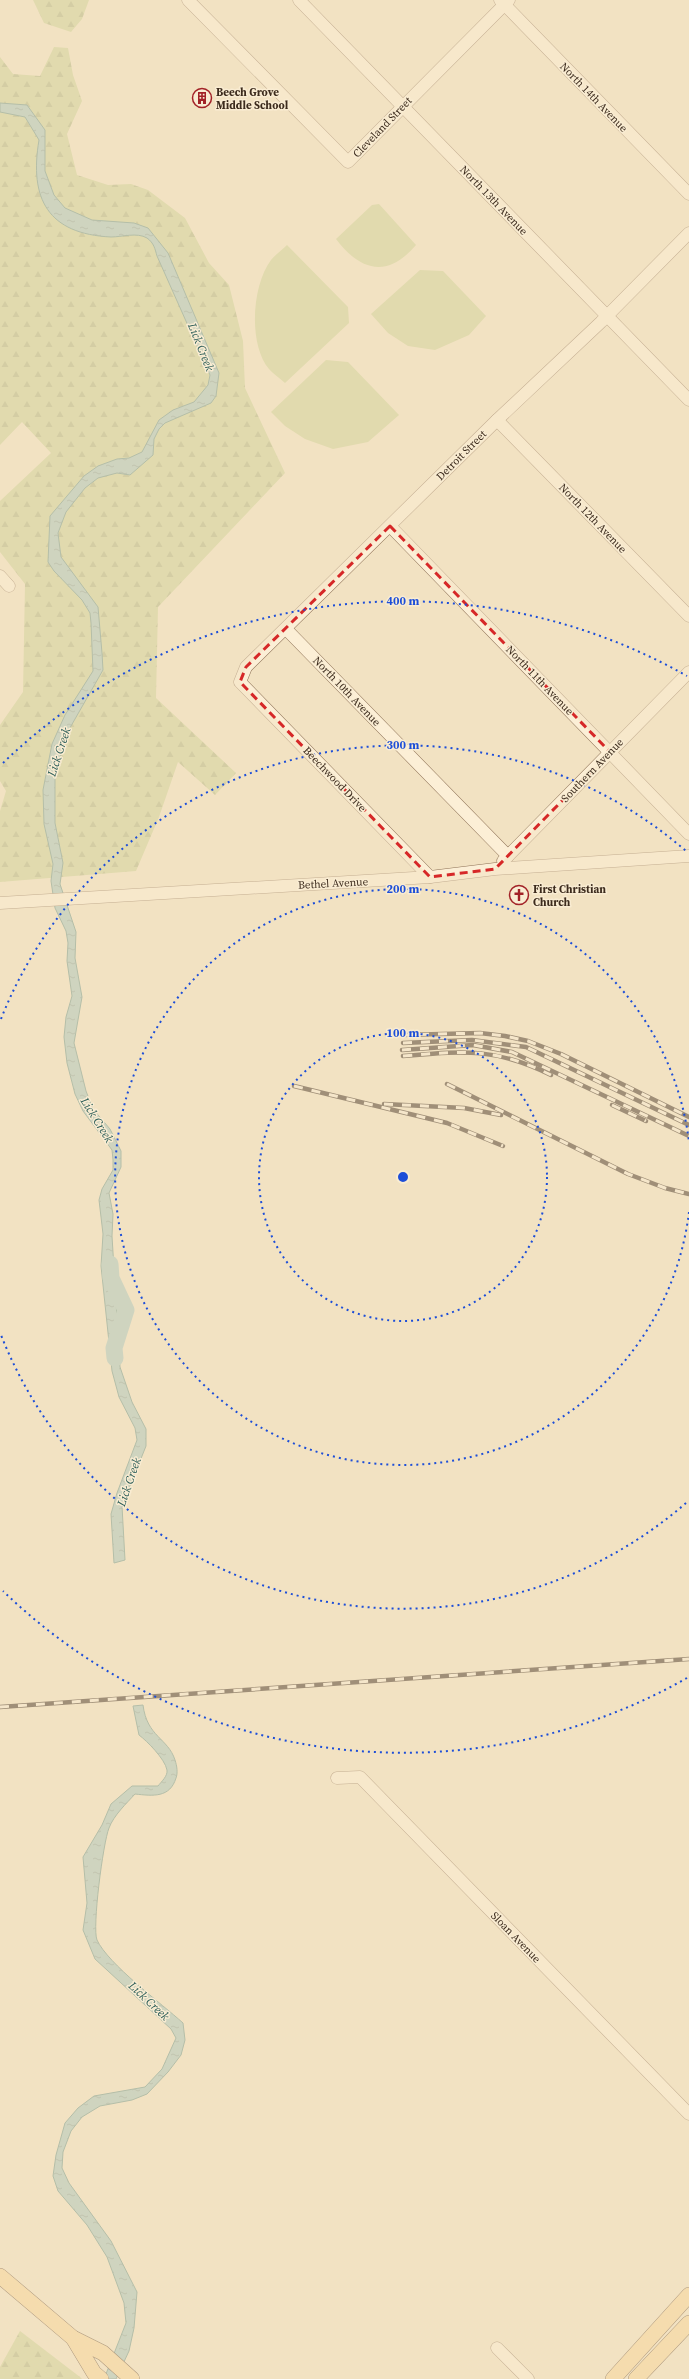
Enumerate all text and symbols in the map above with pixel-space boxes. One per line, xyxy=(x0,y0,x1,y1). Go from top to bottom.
street label: North 14th Avenue xyxy=(556,59,631,136)
place label: Beech Grove Middle School xyxy=(216,85,289,113)
building icon: Beech Grove Middle School xyxy=(191,87,213,109)
street label: Cleveland Street xyxy=(349,93,416,161)
street label: North 13th Avenue xyxy=(456,162,531,239)
water label: Lick Creek xyxy=(184,320,218,374)
street label: Detroit Street xyxy=(433,427,490,484)
street label: North 12th Avenue xyxy=(555,480,630,557)
text: 400 m xyxy=(387,593,420,609)
street label: North 11th Avenue xyxy=(502,642,577,719)
street label: North 10th Avenue xyxy=(309,653,384,730)
water label: Lick Creek xyxy=(43,725,75,779)
street label: Southern Avenue xyxy=(558,735,627,806)
text: 300 m xyxy=(387,737,420,753)
street label: Beechwood Drive xyxy=(300,743,370,815)
street label: Bethel Avenue xyxy=(298,874,369,893)
text: 200 m xyxy=(387,881,420,897)
place label: First Christian Church xyxy=(533,882,606,910)
church icon: First Christian Church xyxy=(508,884,530,906)
text: 100 m xyxy=(387,1025,420,1041)
water label: Lick Creek xyxy=(76,1093,117,1146)
centre of rings xyxy=(396,1170,410,1184)
water label: Lick Creek xyxy=(113,1455,145,1509)
street label: Sloan Avenue xyxy=(487,1908,544,1966)
water label: Lick Creek xyxy=(124,1977,173,2024)

